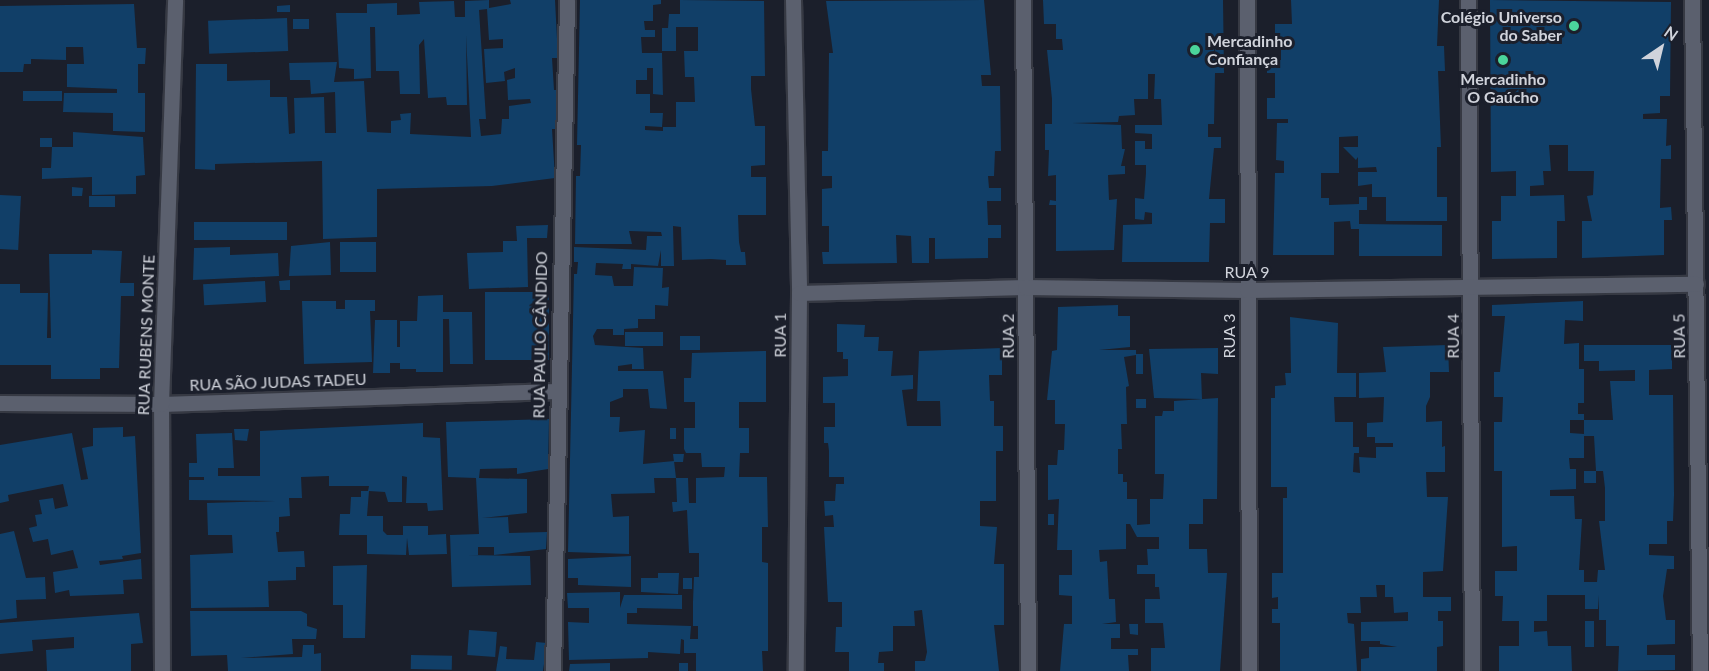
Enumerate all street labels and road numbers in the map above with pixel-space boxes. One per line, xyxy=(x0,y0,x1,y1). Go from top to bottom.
street label: RUA PAULO CÂNDIDO xyxy=(529,251,551,419)
street label: RUA RUBENS MONTE xyxy=(134,254,158,416)
street label: RUA 9 xyxy=(1224,262,1270,282)
street label: RUA 1 xyxy=(770,312,790,358)
street label: RUA 2 xyxy=(998,313,1018,359)
street label: RUA 3 xyxy=(1219,313,1239,359)
street label: RUA 4 xyxy=(1443,313,1463,359)
street label: RUA 5 xyxy=(1669,313,1689,359)
street label: RUA SÃO JUDAS TADEU xyxy=(188,369,368,395)

